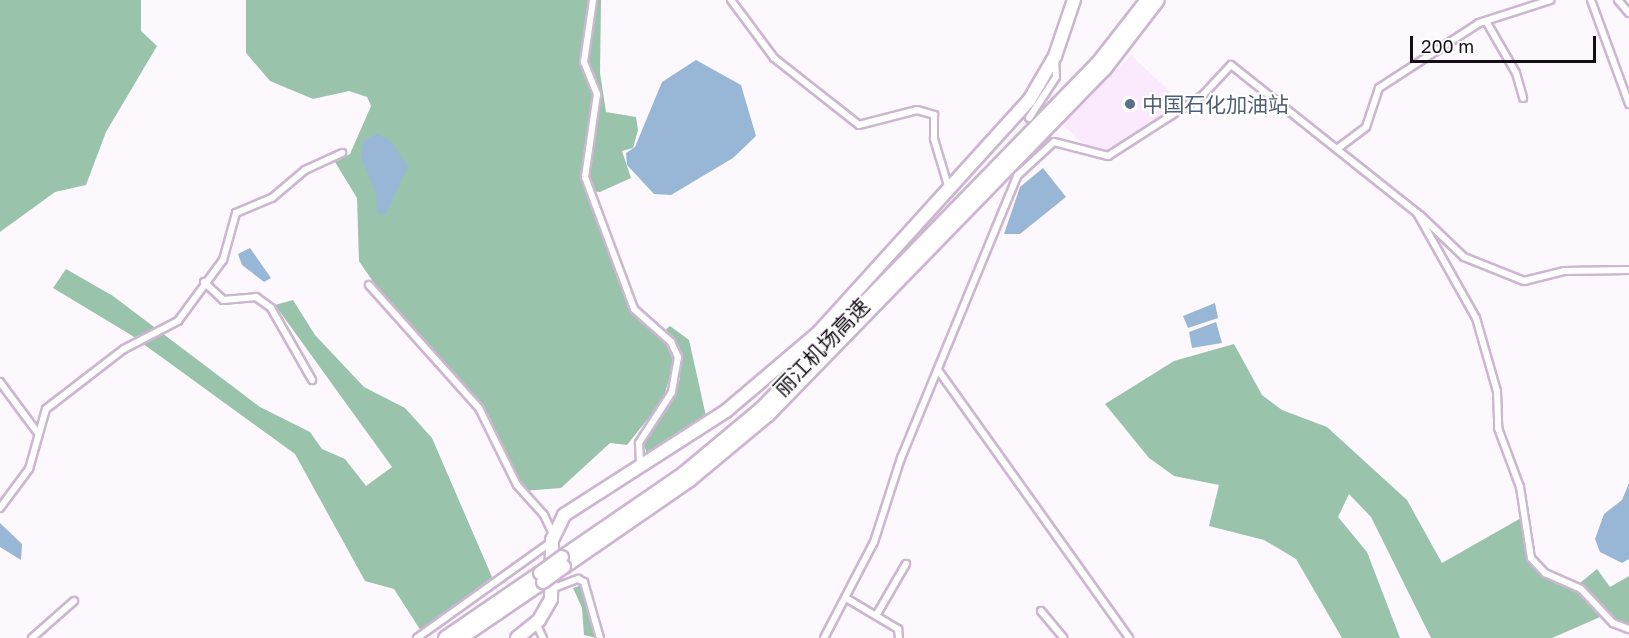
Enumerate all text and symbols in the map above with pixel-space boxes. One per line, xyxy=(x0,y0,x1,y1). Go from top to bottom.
scale bar xyxy=(1413,24,1599,62)
text: 200 m xyxy=(1421,35,1474,57)
place label: 中国石化加油站 xyxy=(1142,91,1289,117)
marker: 中国石化加油站 xyxy=(1123,97,1137,111)
street label: 丽江机场高速 xyxy=(768,293,874,401)

